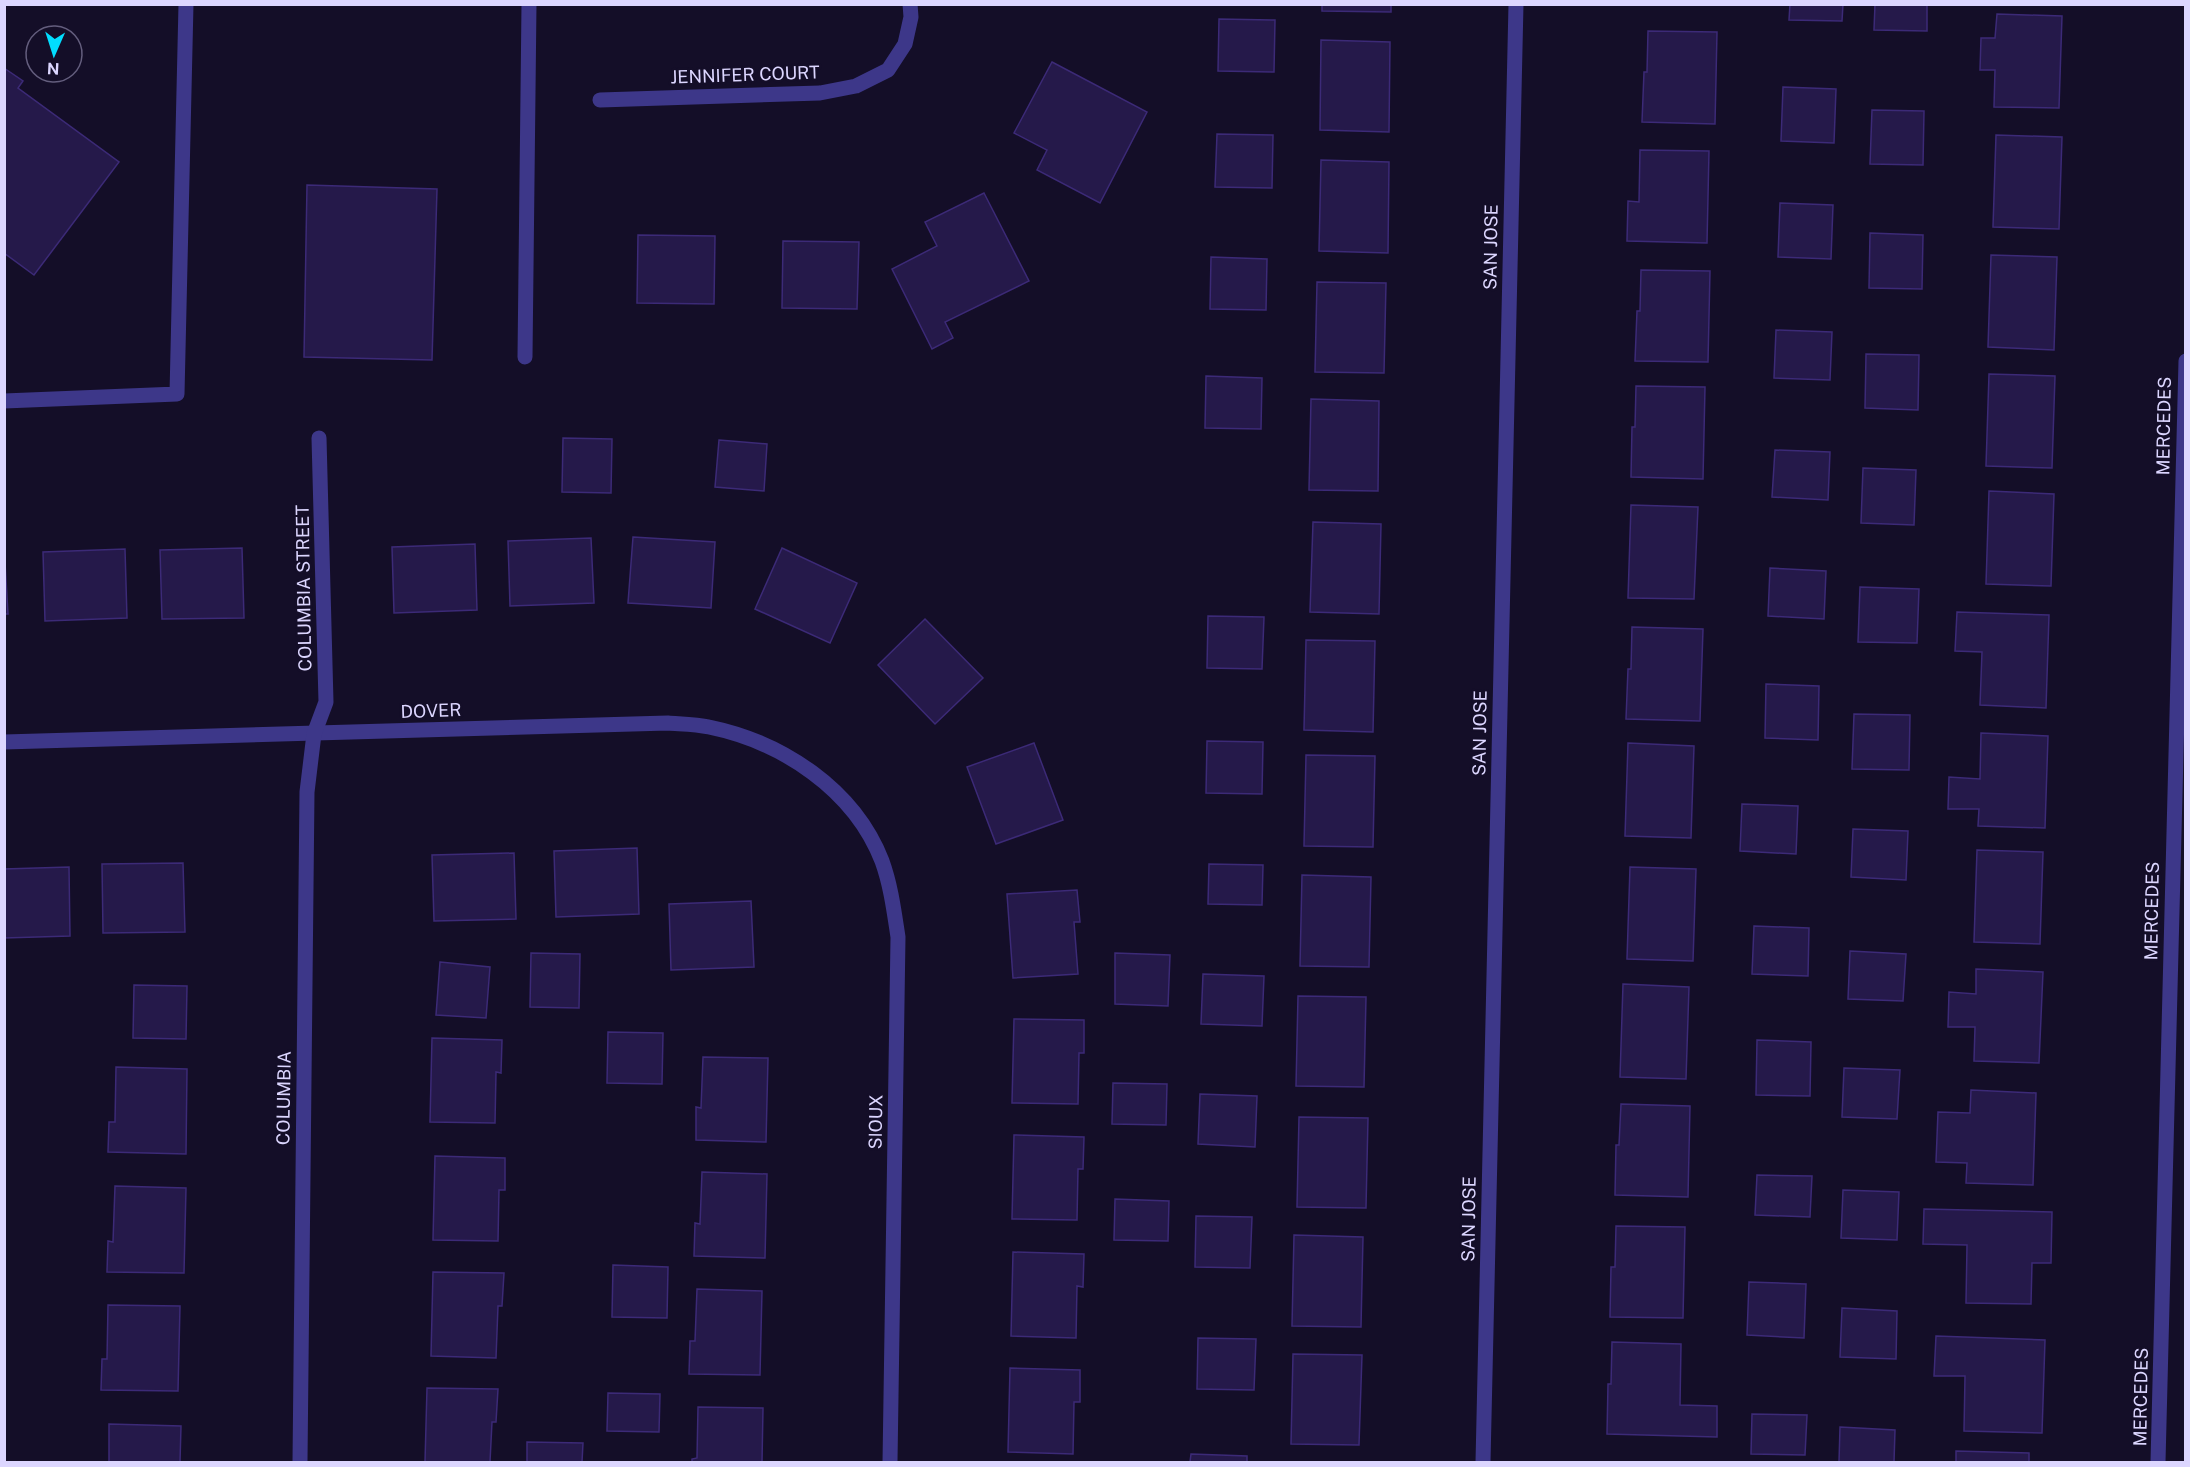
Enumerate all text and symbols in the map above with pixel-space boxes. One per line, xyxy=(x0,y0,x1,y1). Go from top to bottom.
north arrow xyxy=(24,24,84,84)
text: N xyxy=(46,59,60,78)
street label: JENNIFER COURT xyxy=(670,61,820,88)
street label: SAN JOSE xyxy=(1479,204,1502,290)
street label: MERCEDES xyxy=(2152,376,2175,476)
street label: COLUMBIA STREET xyxy=(292,504,315,672)
street label: SAN JOSE xyxy=(1468,690,1491,776)
street label: DOVER xyxy=(400,699,462,722)
street label: MERCEDES xyxy=(2140,861,2163,961)
street label: COLUMBIA xyxy=(272,1051,295,1145)
street label: SIOUX xyxy=(865,1094,886,1150)
street label: SAN JOSE xyxy=(1457,1176,1480,1262)
street label: MERCEDES xyxy=(2129,1347,2152,1447)

